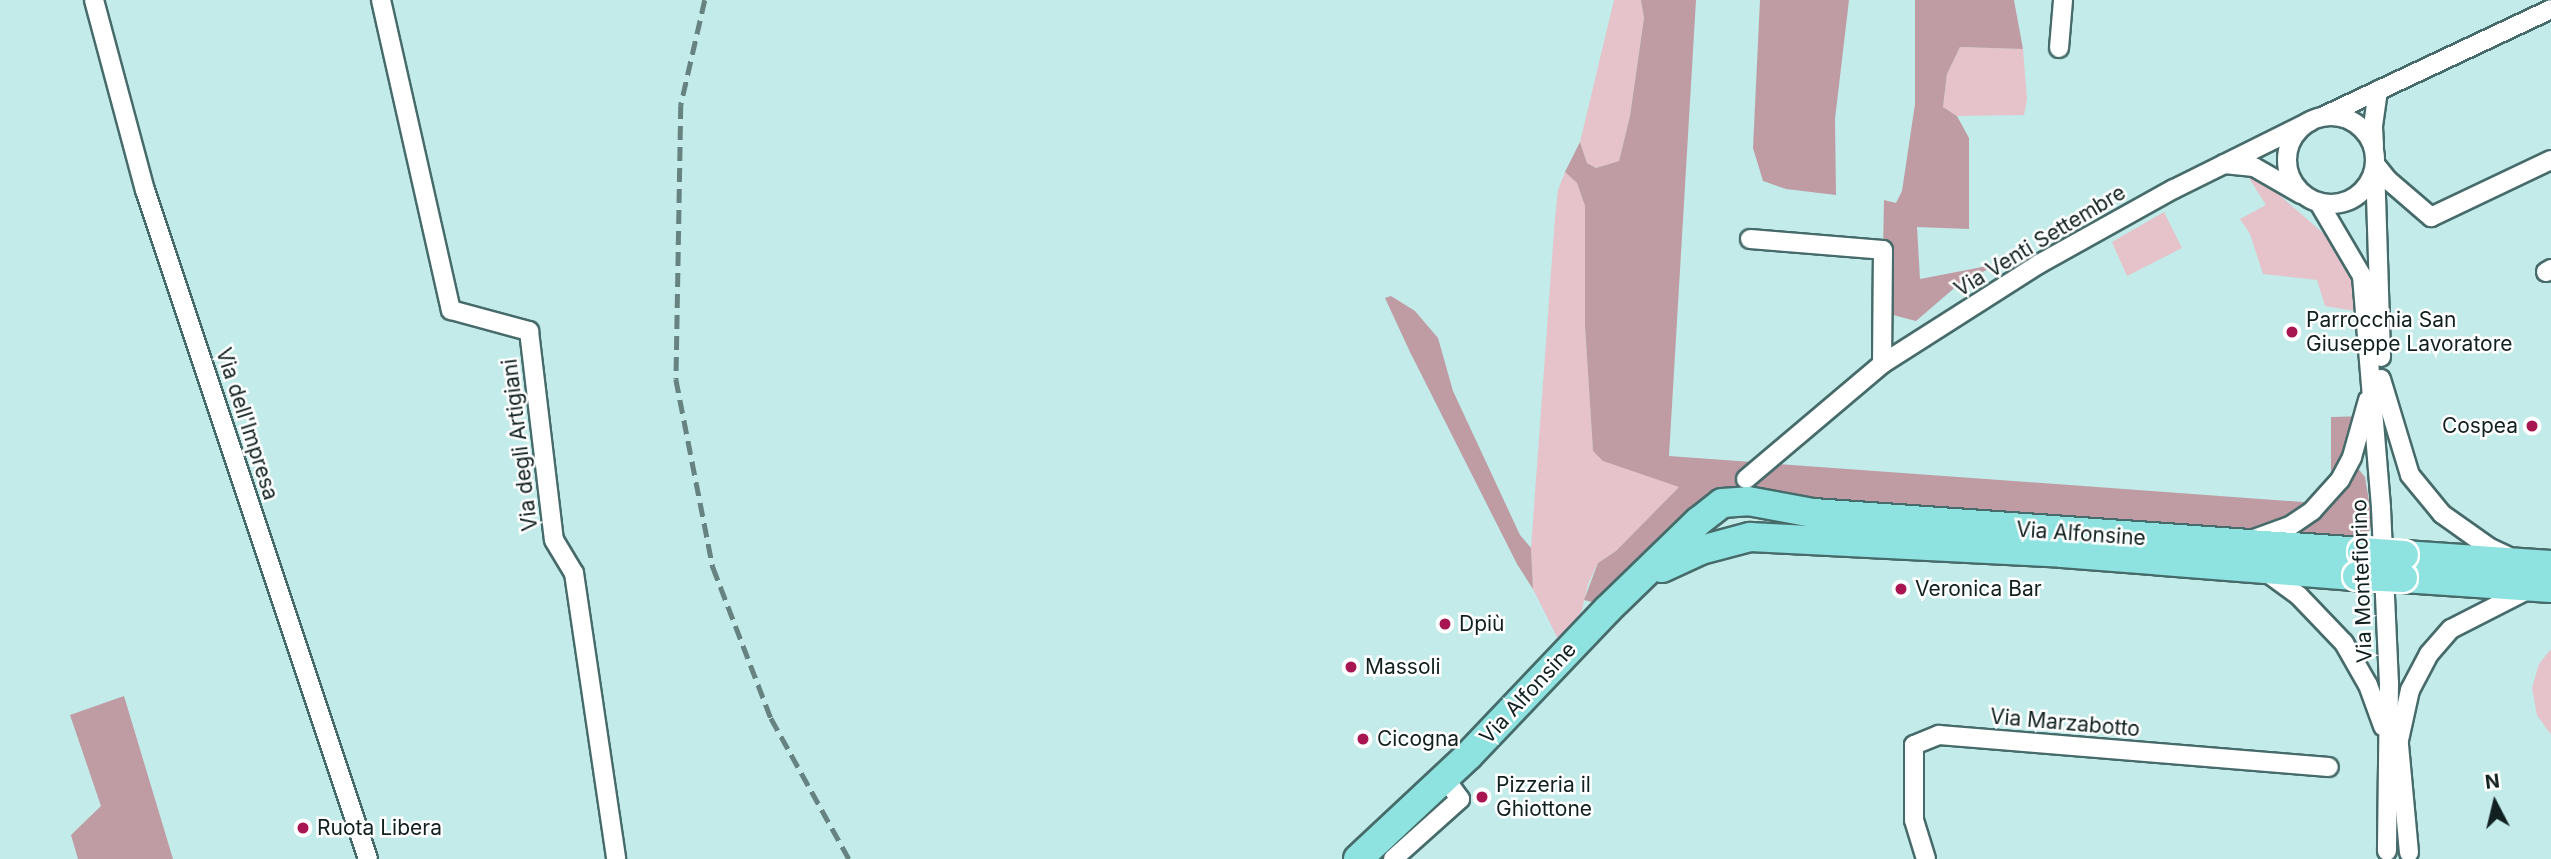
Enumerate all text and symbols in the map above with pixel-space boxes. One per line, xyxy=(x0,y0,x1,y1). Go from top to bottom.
street label: Via Venti Settembre xyxy=(1950,180,2130,302)
place label: Parrocchia San Giuseppe Lavoratore xyxy=(2306,307,2512,357)
marker: Parrocchia San Giuseppe Lavoratore xyxy=(2284,324,2300,340)
street label: Via dell'Impresa xyxy=(211,345,283,503)
street label: Via degli Artigiani xyxy=(497,357,543,533)
place label: Cospea xyxy=(2442,413,2518,439)
marker: Cospea xyxy=(2524,418,2540,434)
street label: Via Montefiorino xyxy=(2347,499,2377,663)
street label: Via Alfonsine xyxy=(2015,517,2147,551)
place label: Veronica Bar xyxy=(1915,576,2042,602)
marker: Veronica Bar xyxy=(1893,581,1909,597)
place label: Dpiù xyxy=(1459,611,1505,637)
marker: Dpiù xyxy=(1437,616,1453,632)
street label: Via Alfonsine xyxy=(1475,637,1581,749)
place label: Massoli xyxy=(1365,654,1441,680)
marker: Massoli xyxy=(1343,659,1359,675)
street label: Via Marzabotto xyxy=(1989,704,2141,742)
place label: Cicogna xyxy=(1377,726,1459,752)
marker: Cicogna xyxy=(1355,731,1371,747)
north arrow xyxy=(2460,768,2530,838)
text: N xyxy=(2484,769,2501,794)
place label: Pizzeria il Ghiottone xyxy=(1496,772,1592,822)
marker: Pizzeria il Ghiottone xyxy=(1474,789,1490,805)
place label: Ruota Libera xyxy=(317,815,442,841)
marker: Ruota Libera xyxy=(295,820,311,836)

